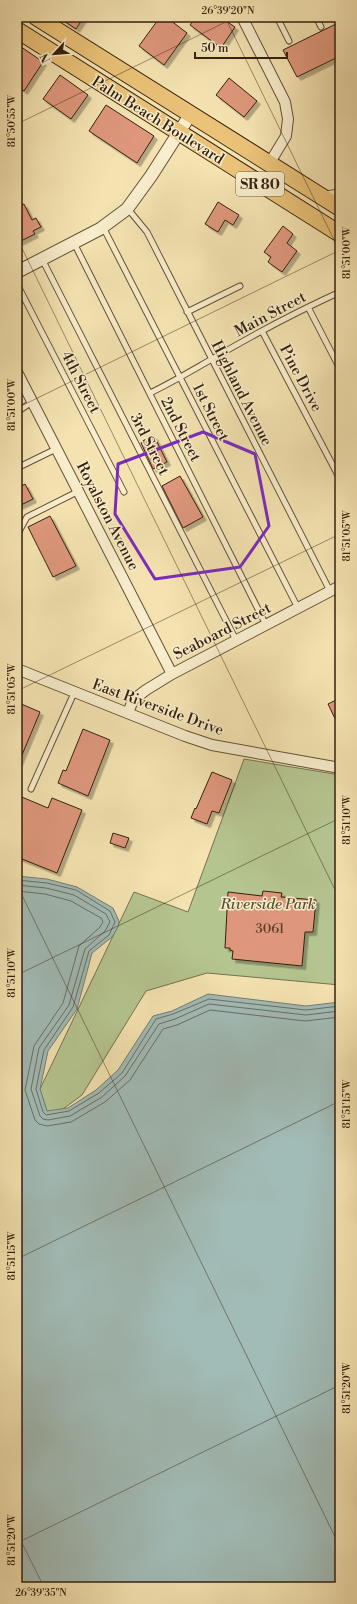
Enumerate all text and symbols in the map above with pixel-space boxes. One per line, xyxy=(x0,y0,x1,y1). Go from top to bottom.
text: 26°39'20"N xyxy=(202,5,255,17)
north arrow xyxy=(34,34,74,74)
scale bar xyxy=(195,34,287,60)
text: 50 m xyxy=(201,41,229,56)
text: N xyxy=(38,51,54,65)
street label: Palm Beach Boulevard xyxy=(88,72,228,169)
text: 81°50'55"W xyxy=(6,94,18,147)
road number: SR 80 xyxy=(236,172,284,196)
text: 81°51'00"W xyxy=(341,226,353,279)
street label: Main Street xyxy=(231,287,310,341)
street label: Highland Avenue xyxy=(207,337,276,449)
street label: Pine Drive xyxy=(275,342,326,415)
street label: 4th Street xyxy=(57,348,105,417)
text: 81°51'00"W xyxy=(6,378,18,431)
street label: 1st Street xyxy=(188,380,233,445)
street label: 2nd Street xyxy=(156,394,205,465)
street label: 3rd Street xyxy=(126,410,174,479)
street label: Royalston Avenue xyxy=(72,459,143,574)
text: 81°51'05"W xyxy=(341,510,353,562)
street label: Seaboard Street xyxy=(170,598,275,664)
text: 81°51'05"W xyxy=(6,663,18,715)
street label: East Riverside Drive xyxy=(89,675,226,740)
text: 81°51'10"W xyxy=(341,794,353,845)
park label: Riverside Park xyxy=(219,895,316,914)
house number: 3061 xyxy=(256,921,285,937)
text: 81°51'10"W xyxy=(6,947,18,998)
text: 81°51'15"W xyxy=(341,1079,353,1128)
text: 81°51'15"W xyxy=(6,1231,18,1280)
text: 81°51'20"W xyxy=(341,1361,353,1414)
text: 81°51'20"W xyxy=(6,1513,18,1566)
text: 26°39'35"N xyxy=(15,1587,67,1599)

